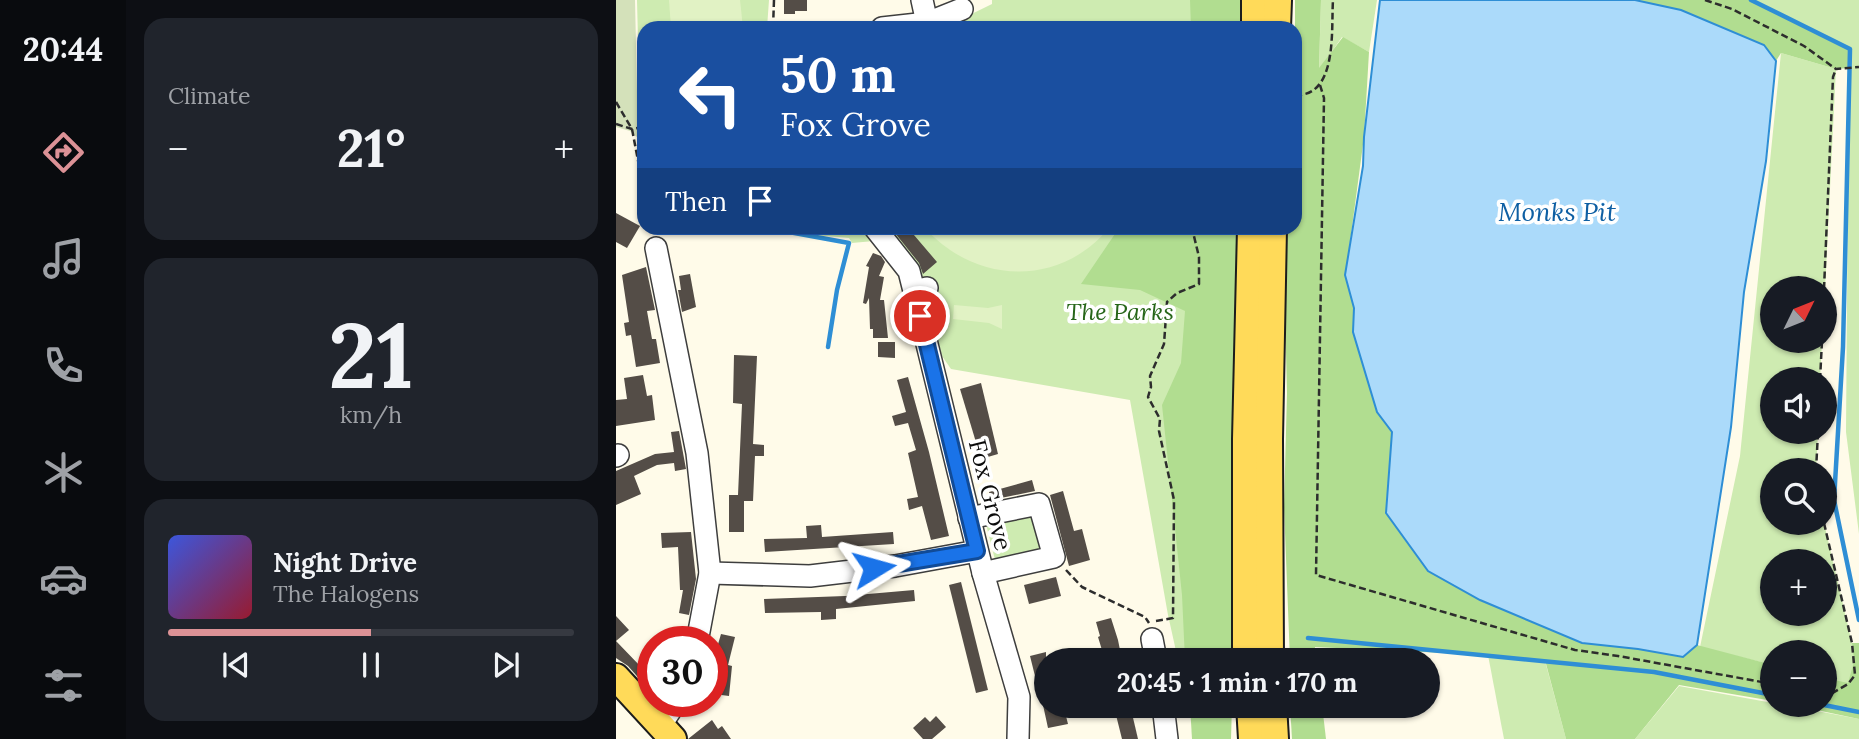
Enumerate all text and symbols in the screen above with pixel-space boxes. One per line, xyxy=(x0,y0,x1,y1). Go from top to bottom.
text: 20:44 xyxy=(23,29,103,70)
text: 50 m xyxy=(780,43,896,105)
icon: left xyxy=(665,49,756,140)
text: Climate xyxy=(168,81,250,110)
text: Fox Grove xyxy=(780,104,931,145)
text: 21° xyxy=(337,115,405,181)
text: − xyxy=(168,125,188,173)
text: + xyxy=(554,125,574,173)
icon: directions xyxy=(39,128,88,177)
icon: arrive xyxy=(741,182,779,220)
text: Then xyxy=(665,185,727,218)
water label: Monks Pit xyxy=(1498,195,1616,228)
icon: music xyxy=(39,234,88,283)
north arrow xyxy=(1760,276,1838,354)
map controls xyxy=(1760,276,1837,717)
pin xyxy=(890,286,950,346)
text: 21 xyxy=(328,296,414,413)
park label: The Parks xyxy=(1066,296,1174,327)
icon: arrive xyxy=(901,297,939,335)
icon: phone xyxy=(39,341,88,390)
button: sound xyxy=(1760,367,1837,444)
text: km/h xyxy=(340,400,402,429)
street label: Fox Grove xyxy=(962,436,1019,554)
icon: climate xyxy=(39,448,88,497)
button: search xyxy=(1760,458,1837,535)
position arrow xyxy=(837,531,911,605)
text: Night Drive xyxy=(273,546,417,579)
button: + xyxy=(1760,549,1837,626)
icon: car xyxy=(39,554,88,603)
text: The Halogens xyxy=(273,579,419,608)
speed limit sign: 30 xyxy=(637,626,728,717)
button: − xyxy=(1760,640,1837,717)
icon: previous xyxy=(217,646,255,684)
icon: pause xyxy=(352,646,390,684)
icon: next xyxy=(487,646,525,684)
icon: filters xyxy=(39,661,88,710)
text: 20:45 · 1 min · 170 m xyxy=(1117,666,1357,699)

